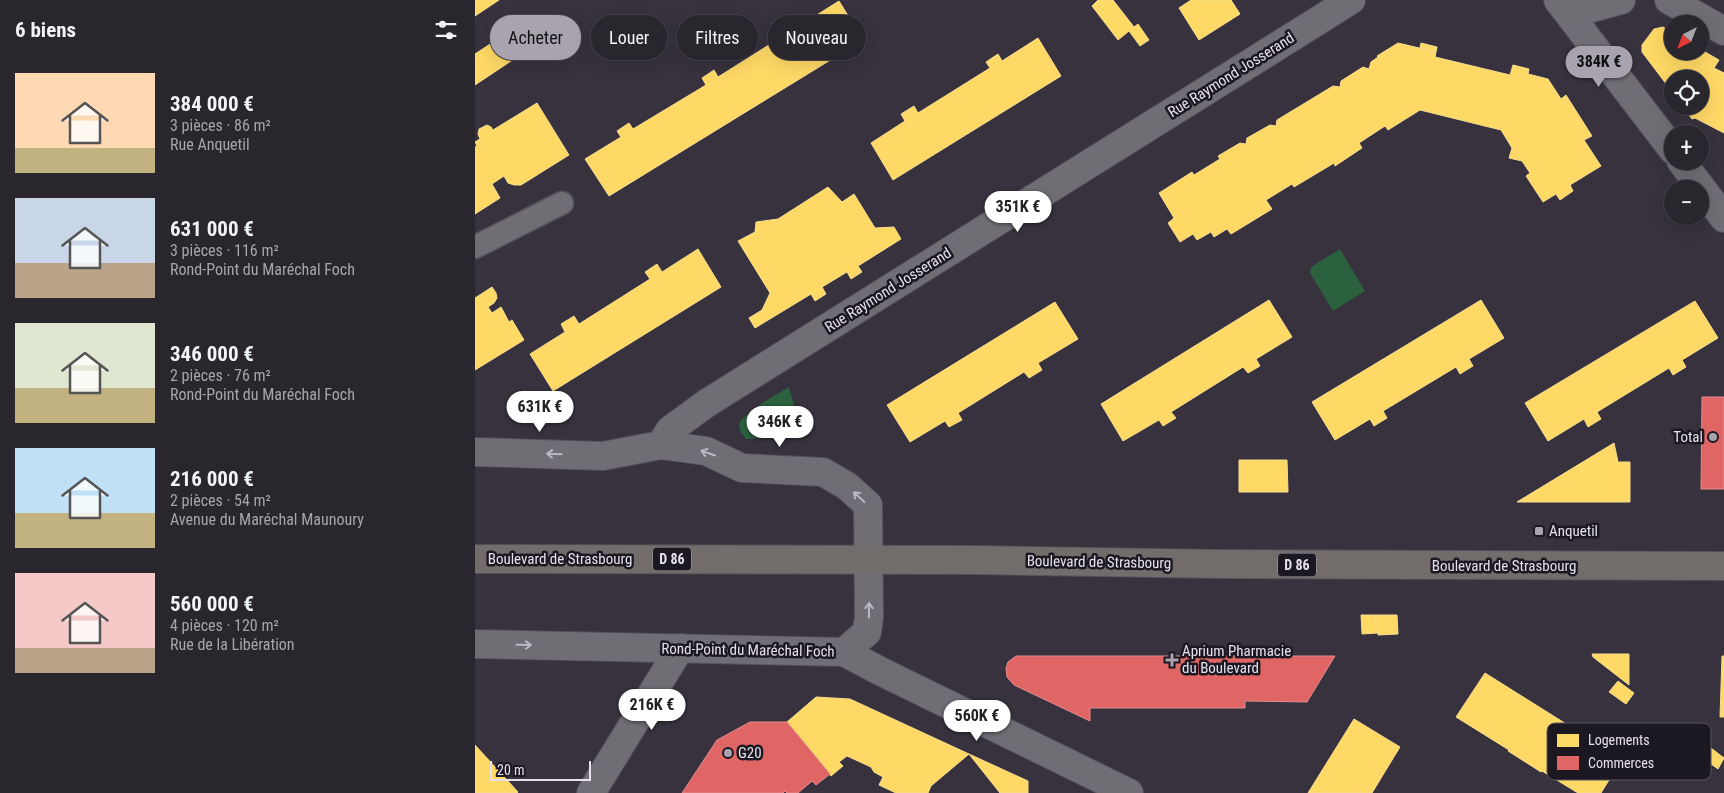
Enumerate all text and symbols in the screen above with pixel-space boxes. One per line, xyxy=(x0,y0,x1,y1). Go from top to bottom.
chip: Acheter xyxy=(490,15,581,60)
chip: Louer xyxy=(591,15,667,60)
chip: Filtres xyxy=(677,15,758,60)
chip: Nouveau xyxy=(768,15,866,60)
north arrow xyxy=(1664,15,1709,60)
map controls xyxy=(1664,15,1709,225)
icon: filters xyxy=(432,16,460,44)
text: 6 biens xyxy=(15,18,76,42)
street label: Rue Raymond Josserand xyxy=(1164,29,1298,121)
pin: 384K € xyxy=(1558,46,1640,88)
text: 384K € xyxy=(1577,52,1621,71)
button: locate xyxy=(1664,70,1709,115)
text: 384 000 € xyxy=(170,92,254,116)
icon: home xyxy=(55,93,115,153)
text: 3 pièces · 86 m² xyxy=(170,116,271,135)
button: + xyxy=(1664,125,1709,170)
text: Rue Anquetil xyxy=(170,135,250,154)
button: − xyxy=(1664,180,1709,225)
pin: 351K € xyxy=(977,190,1059,233)
text: 351K € xyxy=(996,197,1040,216)
text: 631 000 € xyxy=(170,217,254,241)
icon: home xyxy=(55,218,115,278)
text: 3 pièces · 116 m² xyxy=(170,241,279,260)
street label: Rue Raymond Josserand xyxy=(821,244,955,336)
text: Rond-Point du Maréchal Foch xyxy=(170,260,355,279)
text: 346 000 € xyxy=(170,342,254,366)
icon: home xyxy=(55,343,115,403)
text: 2 pièces · 76 m² xyxy=(170,366,271,385)
text: Rond-Point du Maréchal Foch xyxy=(170,385,355,404)
pin: 631K € xyxy=(499,390,581,433)
text: 631K € xyxy=(518,397,562,416)
pin: 346K € xyxy=(739,406,821,448)
text: 346K € xyxy=(758,412,802,431)
place label: Total xyxy=(1673,428,1703,446)
marker: Total xyxy=(1707,431,1719,443)
one-way arrow xyxy=(701,448,716,457)
one-way arrow xyxy=(546,450,562,459)
text: 216 000 € xyxy=(170,467,254,491)
icon: home xyxy=(55,468,115,528)
text: 2 pièces · 54 m² xyxy=(170,491,271,510)
one-way arrow xyxy=(853,491,865,503)
text: Avenue du Maréchal Maunoury xyxy=(170,510,364,529)
place label: Anquetil xyxy=(1549,522,1598,540)
marker: Anquetil xyxy=(1533,525,1545,537)
road number: D 86 xyxy=(653,548,691,570)
street label: Boulevard de Strasbourg xyxy=(488,550,632,568)
street label: Boulevard de Strasbourg xyxy=(1027,552,1171,572)
road number: D 86 xyxy=(1278,554,1316,576)
street label: Boulevard de Strasbourg xyxy=(1432,557,1576,575)
text: 560 000 € xyxy=(170,592,254,616)
icon: home xyxy=(55,593,115,653)
one-way arrow xyxy=(864,602,874,618)
text: 4 pièces · 120 m² xyxy=(170,616,279,635)
text: Rue de la Libération xyxy=(170,635,295,654)
street label: Rond-Point du Maréchal Foch xyxy=(661,639,835,661)
one-way arrow xyxy=(515,640,531,650)
place label: Aprium Pharmacie du Boulevard xyxy=(1182,642,1291,677)
marker: Aprium Pharmacie du Boulevard xyxy=(1166,654,1178,666)
pin: 216K € xyxy=(611,688,693,731)
text: 216K € xyxy=(630,695,674,714)
pin: 560K € xyxy=(936,700,1018,742)
text: 560K € xyxy=(955,706,999,725)
legend xyxy=(1547,723,1711,780)
text: Logements xyxy=(1588,732,1650,748)
place label: G20 xyxy=(738,744,762,762)
marker: G20 xyxy=(722,747,734,759)
text: Commerces xyxy=(1588,755,1654,771)
scale bar xyxy=(490,758,591,781)
text: 20 m xyxy=(497,762,525,778)

